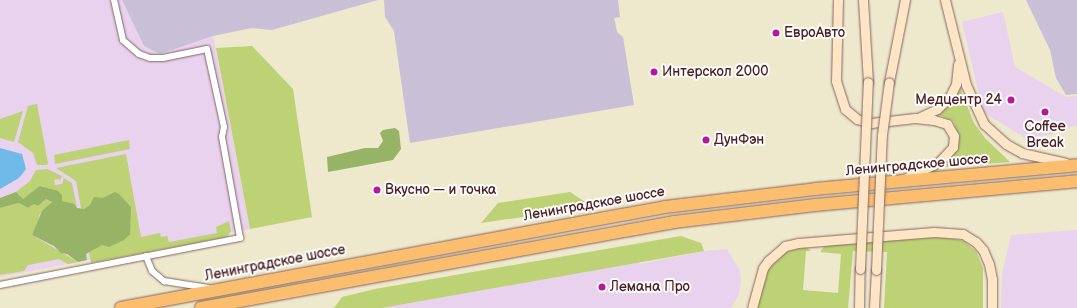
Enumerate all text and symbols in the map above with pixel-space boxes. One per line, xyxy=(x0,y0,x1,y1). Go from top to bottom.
place label: ЕвроАвто xyxy=(784,25,845,41)
marker: ЕвроАвто xyxy=(771,28,781,38)
place label: Интерскол 2000 xyxy=(662,64,768,80)
marker: Интерскол 2000 xyxy=(649,67,659,77)
place label: Медцентр 24 xyxy=(915,92,1002,108)
marker: Медцентр 24 xyxy=(1005,94,1017,106)
marker: Coffee Break xyxy=(1040,107,1050,117)
place label: Coffee Break xyxy=(1024,119,1066,152)
place label: ДунФэн xyxy=(714,132,764,148)
marker: ДунФэн xyxy=(701,135,711,145)
street label: Ленинградское шоссе xyxy=(845,150,989,180)
place label: Вкусно — и точка xyxy=(385,182,498,198)
street label: Ленинградское шоссе xyxy=(522,183,666,225)
marker: Вкусно — и точка xyxy=(372,185,382,195)
street label: Ленинградское шоссе xyxy=(203,241,347,285)
place label: Лемана Про xyxy=(610,279,690,295)
marker: Лемана Про xyxy=(597,282,607,292)

